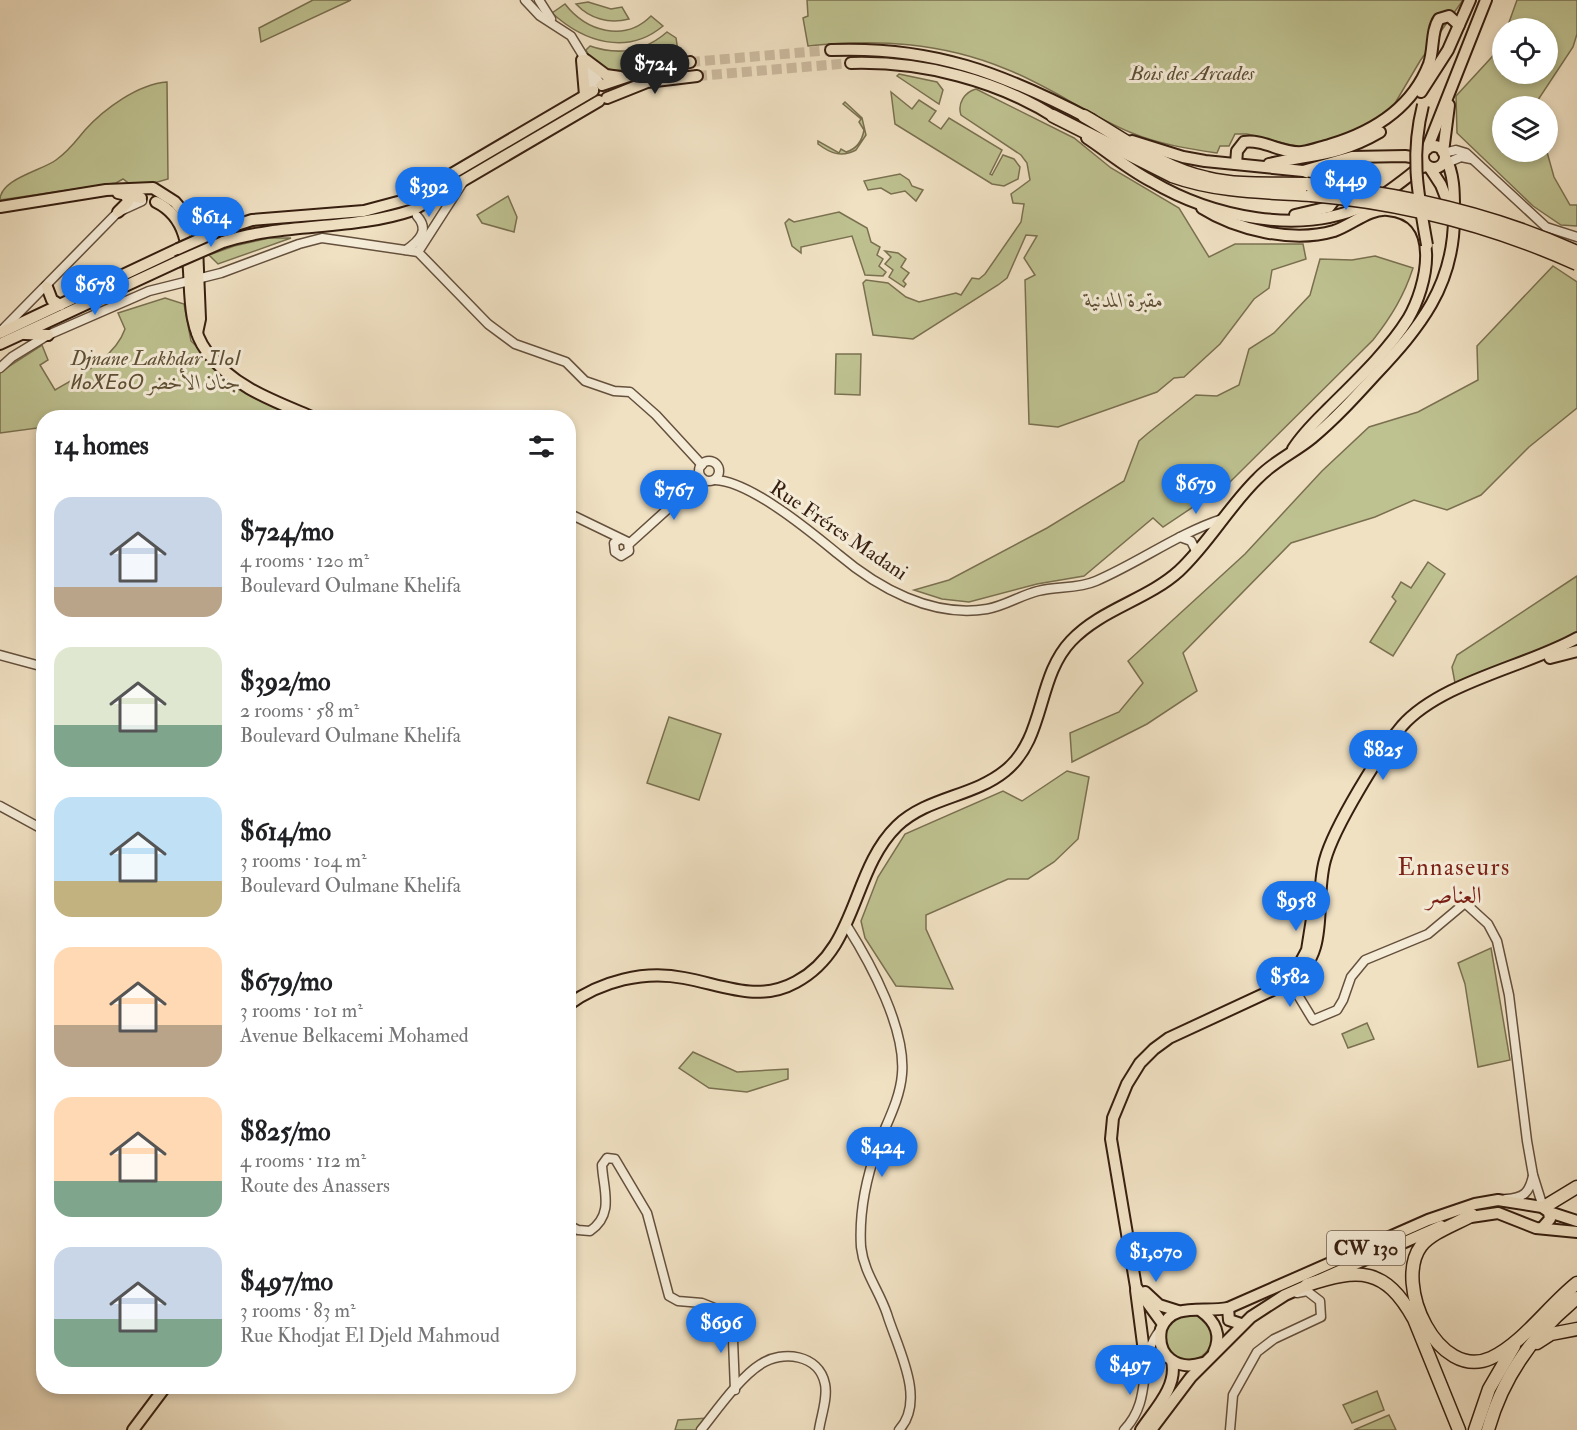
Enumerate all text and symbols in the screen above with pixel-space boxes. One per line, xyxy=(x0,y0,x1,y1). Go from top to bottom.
map controls xyxy=(1492,18,1558,162)
button: locate xyxy=(1492,18,1558,84)
pin: $724 xyxy=(619,44,691,95)
text: $724 xyxy=(634,51,676,76)
park label: Bois des Arcades xyxy=(1129,60,1256,87)
button: layers xyxy=(1492,96,1558,162)
pin: $449 xyxy=(1310,160,1382,211)
pin: $392 xyxy=(393,167,465,218)
text: $449 xyxy=(1324,167,1368,192)
text: $392 xyxy=(409,174,449,199)
pin: $614 xyxy=(175,197,247,248)
text: $614 xyxy=(191,204,231,229)
pin: $678 xyxy=(59,265,131,316)
text: $678 xyxy=(75,272,115,297)
park label: مقبرة المدنية xyxy=(1083,287,1163,314)
park label: Djnane Lakhdar ⵊⵏⴰⵏ ⵍⴰⵅⴹⴰⵔ جنان الأخضر xyxy=(69,345,241,396)
text: 14 homes xyxy=(54,430,149,462)
icon: filters xyxy=(525,430,558,463)
pin: $679 xyxy=(1160,464,1232,515)
pin: $767 xyxy=(638,470,710,521)
text: $679 xyxy=(1176,471,1216,496)
street label: Rue Fréres Madani xyxy=(765,474,913,587)
text: $767 xyxy=(654,477,694,502)
text: $724/mo xyxy=(240,516,334,548)
icon: home xyxy=(102,521,174,593)
text: 4 rooms · 120 m² xyxy=(240,548,369,573)
text: Boulevard Oulmane Khelifa xyxy=(240,573,461,598)
text: $392/mo xyxy=(240,666,331,698)
icon: home xyxy=(102,671,174,743)
text: 2 rooms · 58 m² xyxy=(240,698,359,723)
text: Boulevard Oulmane Khelifa xyxy=(240,723,461,748)
pin: $825 xyxy=(1347,730,1419,781)
text: $825 xyxy=(1363,737,1403,762)
text: $614/mo xyxy=(240,816,331,848)
icon: home xyxy=(102,821,174,893)
text: 3 rooms · 104 m² xyxy=(240,848,367,873)
district label: Ennaseurs العناصر xyxy=(1397,852,1511,911)
text: Boulevard Oulmane Khelifa xyxy=(240,873,461,898)
pin: $958 xyxy=(1260,881,1332,932)
text: $958 xyxy=(1276,888,1316,913)
pin: $582 xyxy=(1254,957,1326,1008)
text: $582 xyxy=(1270,964,1310,989)
text: $679/mo xyxy=(240,966,332,998)
icon: home xyxy=(102,971,174,1043)
text: 3 rooms · 101 m² xyxy=(240,998,363,1023)
text: Avenue Belkacemi Mohamed xyxy=(240,1023,469,1048)
text: $825/mo xyxy=(240,1116,330,1148)
icon: home xyxy=(102,1121,174,1193)
pin: $424 xyxy=(846,1127,918,1178)
text: $424 xyxy=(860,1134,904,1159)
text: 4 rooms · 112 m² xyxy=(240,1148,366,1173)
text: Route des Anassers xyxy=(240,1173,390,1198)
road number: CW 130 xyxy=(1327,1231,1405,1265)
pin: $1,070 xyxy=(1107,1232,1205,1283)
text: $1,070 xyxy=(1130,1239,1182,1264)
text: $497/mo xyxy=(240,1266,333,1298)
icon: home xyxy=(102,1271,174,1343)
text: 3 rooms · 83 m² xyxy=(240,1298,356,1323)
pin: $696 xyxy=(685,1303,757,1354)
text: $696 xyxy=(700,1310,742,1335)
text: Rue Khodjat El Djeld Mahmoud xyxy=(240,1323,500,1348)
pin: $497 xyxy=(1094,1345,1166,1396)
text: $497 xyxy=(1109,1352,1151,1377)

